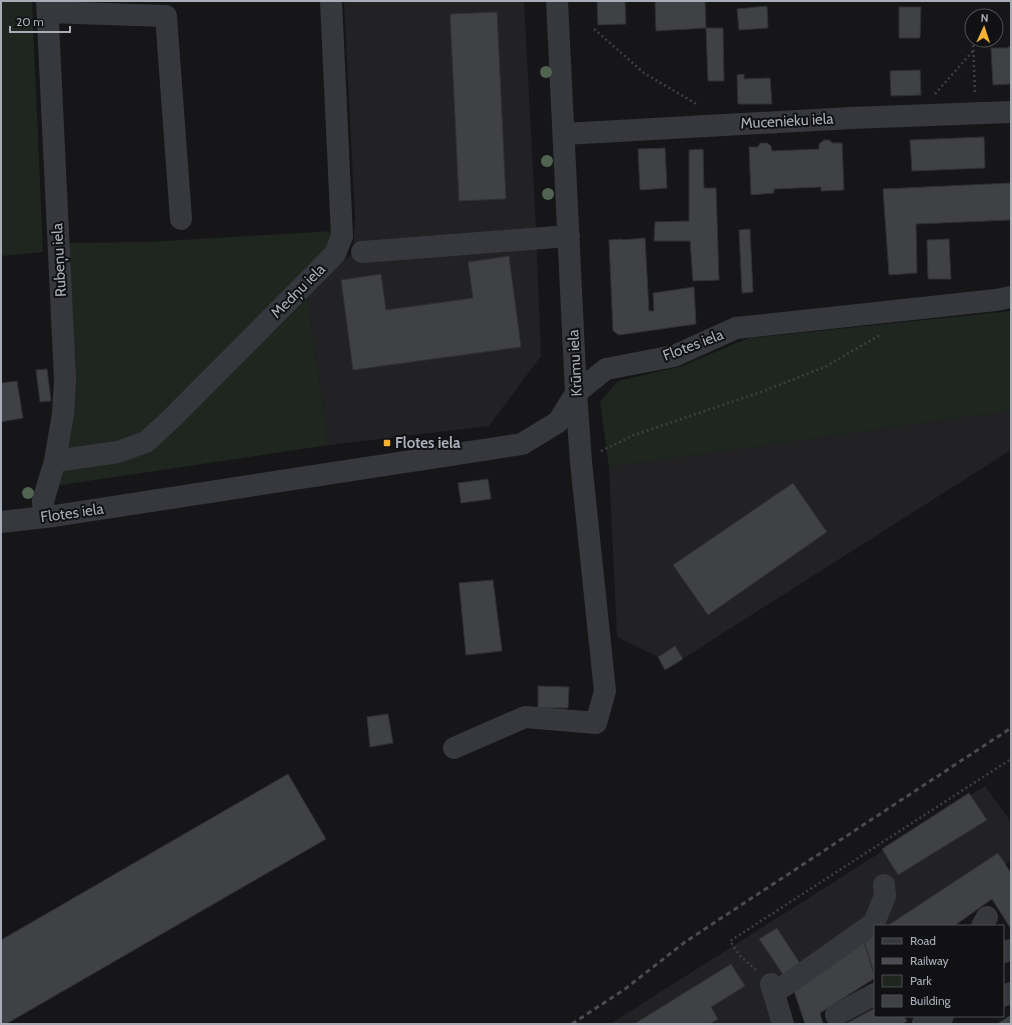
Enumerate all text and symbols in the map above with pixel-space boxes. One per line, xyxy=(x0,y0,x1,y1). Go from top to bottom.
scale bar xyxy=(10,8,70,34)
north arrow xyxy=(964,8,1004,48)
text: N xyxy=(980,11,989,25)
text: 20 m xyxy=(16,14,44,29)
street label: Mucenieku iela xyxy=(740,110,835,132)
street label: Rubeņu iela xyxy=(48,222,71,297)
street label: Medņu iela xyxy=(267,260,330,323)
street label: Flotes iela xyxy=(660,325,727,365)
street label: Krūmu iela xyxy=(564,328,586,397)
place label: Flotes iela xyxy=(395,434,461,452)
marker: Flotes iela xyxy=(382,438,392,448)
street label: Flotes iela xyxy=(39,500,105,526)
legend xyxy=(874,925,1004,1017)
text: Road xyxy=(910,933,936,948)
text: Railway xyxy=(910,953,948,968)
text: Park xyxy=(910,973,932,988)
text: Building xyxy=(910,993,952,1008)

